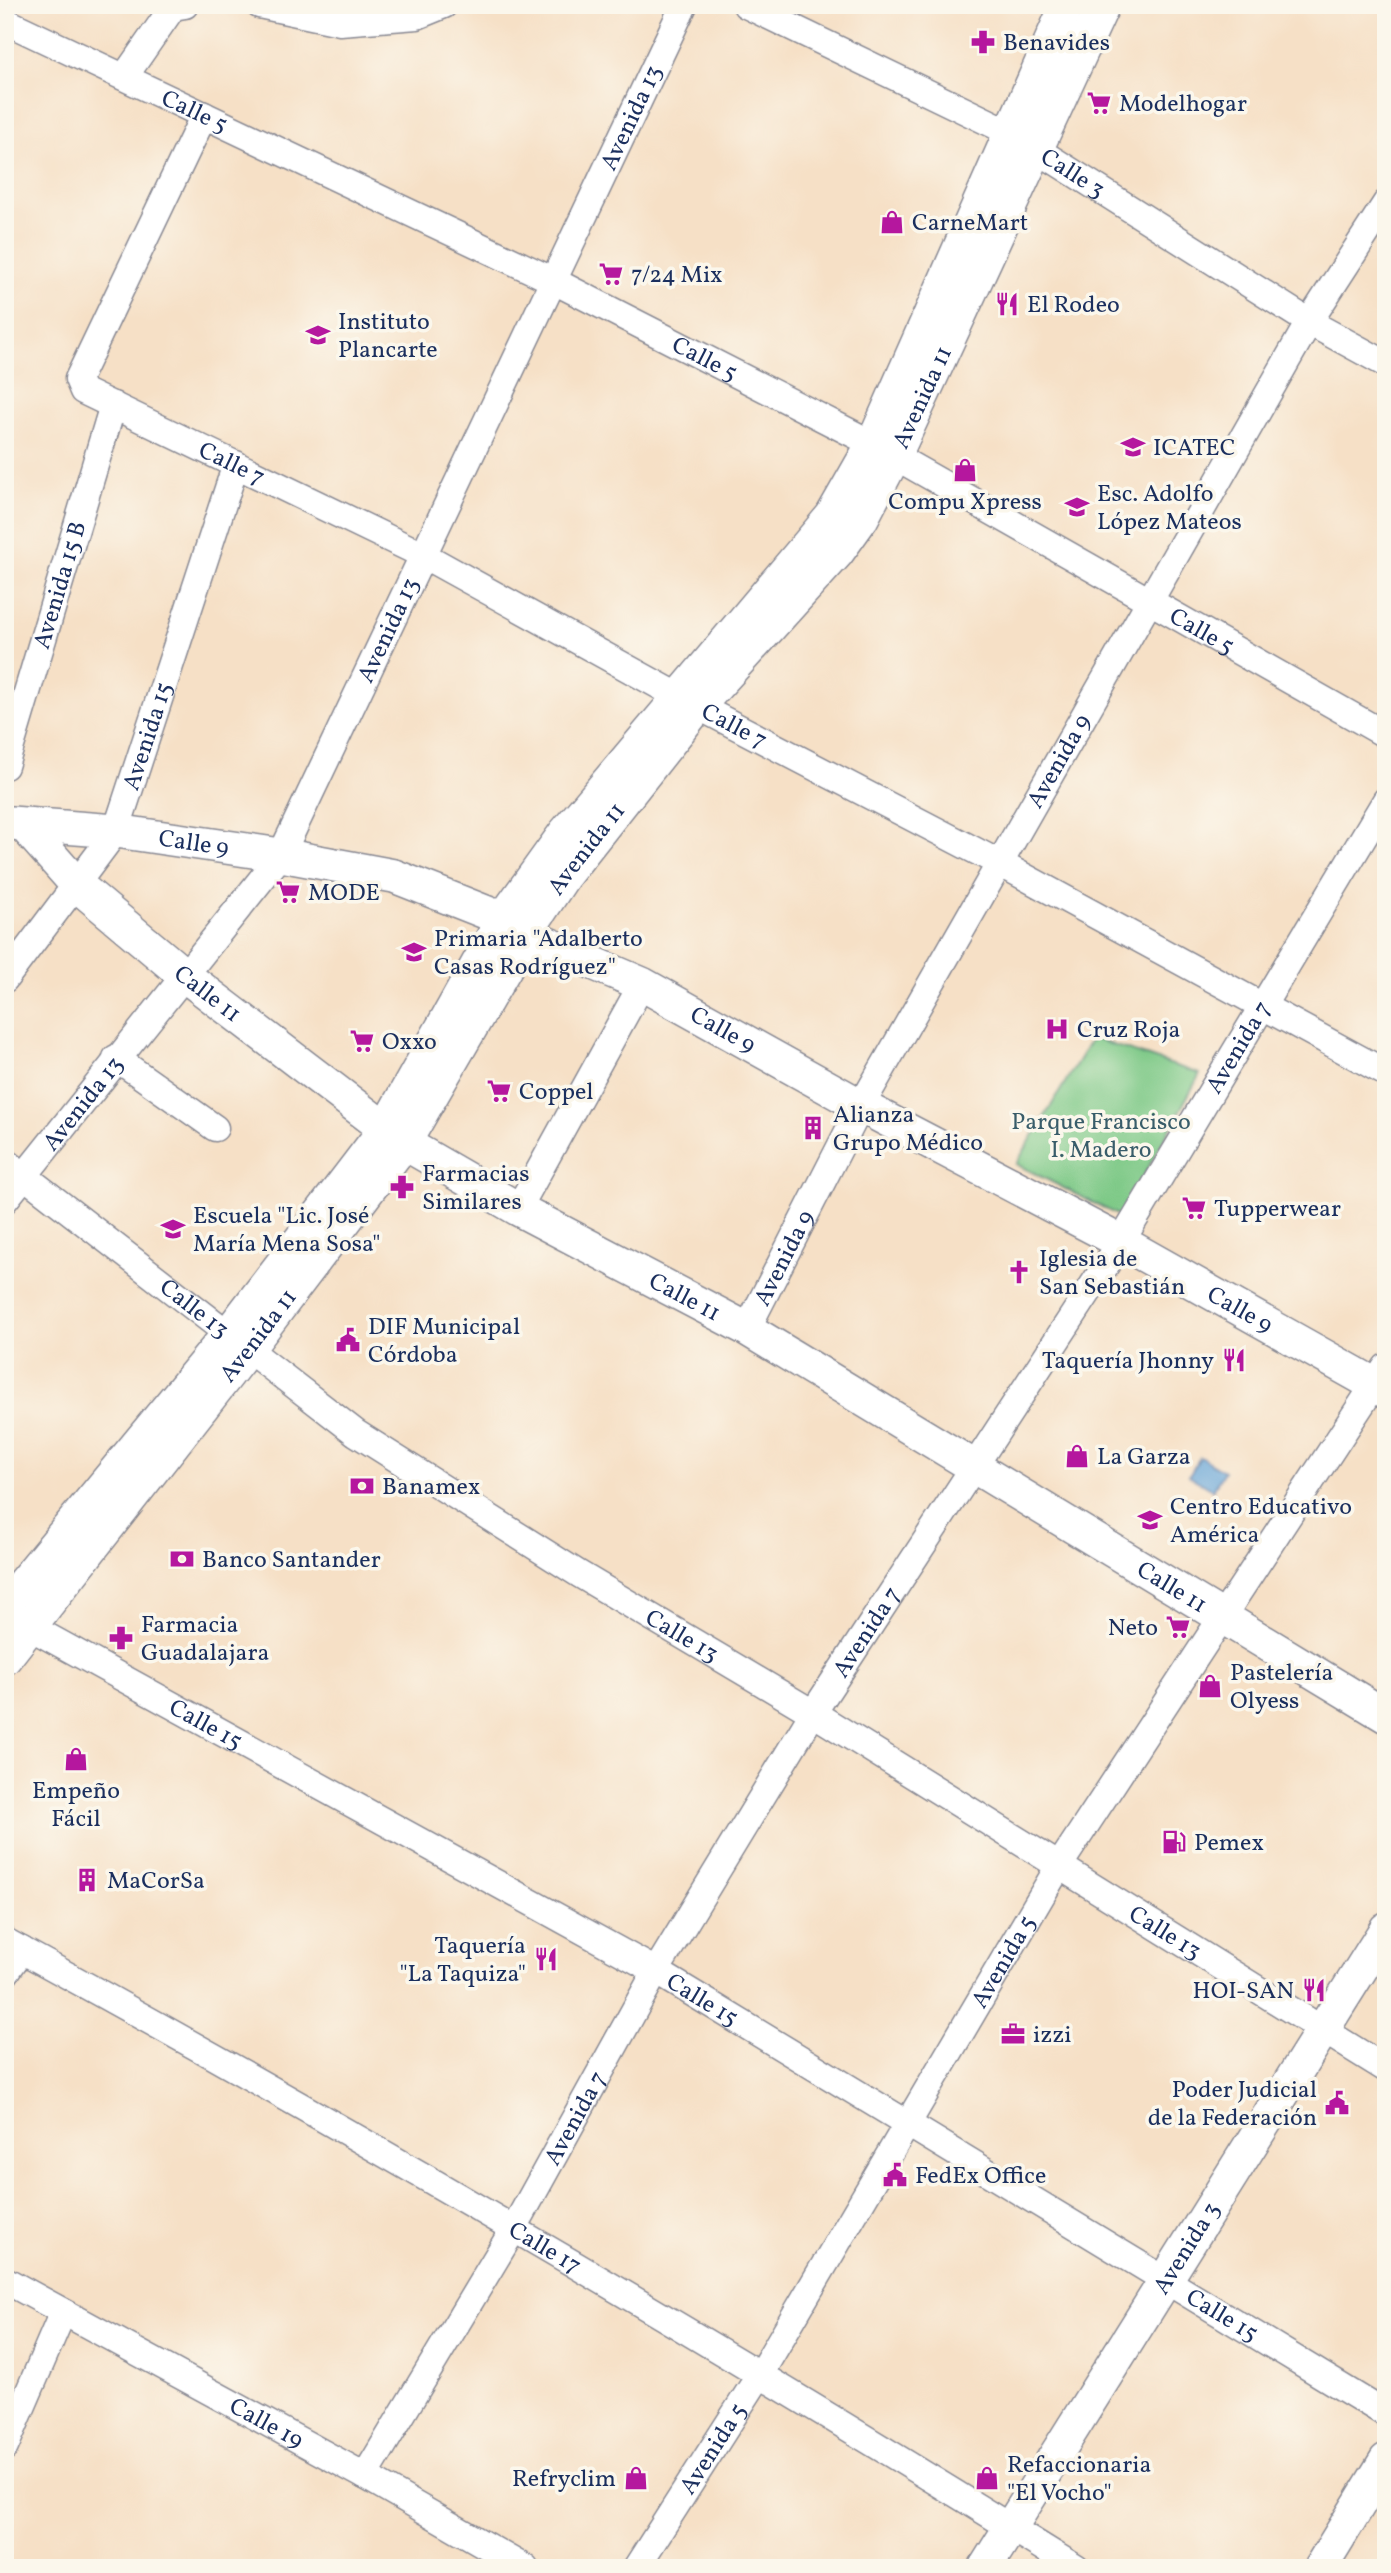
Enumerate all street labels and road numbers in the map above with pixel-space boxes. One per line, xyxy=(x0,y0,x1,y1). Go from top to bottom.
street label: Avenida 13 xyxy=(593,60,672,177)
street label: Calle 5 xyxy=(155,82,233,143)
street label: Calle 3 xyxy=(1033,141,1111,208)
street label: Calle 5 xyxy=(665,329,743,391)
street label: Avenida 11 xyxy=(885,341,962,455)
street label: Calle 7 xyxy=(192,434,270,495)
street label: Avenida 15 B xyxy=(26,517,96,654)
street label: Avenida 13 xyxy=(350,572,429,689)
street label: Calle 5 xyxy=(1162,600,1240,664)
street label: Avenida 15 xyxy=(115,678,183,795)
street label: Calle 7 xyxy=(695,696,772,758)
street label: Avenida 9 xyxy=(1020,708,1100,815)
street label: Avenida 11 xyxy=(540,796,635,903)
street label: Calle 9 xyxy=(156,822,231,866)
street label: Calle 11 xyxy=(165,958,248,1032)
street label: Avenida 7 xyxy=(1199,995,1281,1101)
street label: Calle 9 xyxy=(683,999,761,1063)
street label: Avenida 13 xyxy=(36,1050,133,1159)
street label: Avenida 9 xyxy=(746,1205,824,1313)
street label: Calle 11 xyxy=(642,1265,726,1331)
street label: Calle 13 xyxy=(152,1272,235,1347)
street label: Calle 9 xyxy=(1200,1279,1278,1343)
street label: Avenida 11 xyxy=(212,1283,306,1390)
street label: Calle 11 xyxy=(1129,1554,1213,1623)
street label: Avenida 7 xyxy=(825,1581,910,1685)
street label: Calle 13 xyxy=(638,1602,724,1672)
street label: Calle 15 xyxy=(162,1692,248,1759)
street label: Calle 13 xyxy=(1122,1898,1207,1969)
street label: Avenida 5 xyxy=(964,1910,1045,2015)
street label: Calle 15 xyxy=(659,1966,744,2036)
street label: Avenida 7 xyxy=(537,2066,616,2172)
street label: Avenida 3 xyxy=(1146,2196,1230,2302)
street label: Calle 17 xyxy=(502,2214,587,2284)
street label: Calle 15 xyxy=(1179,2281,1264,2351)
street label: Calle 19 xyxy=(223,2390,309,2458)
street label: Avenida 5 xyxy=(672,2397,756,2502)

